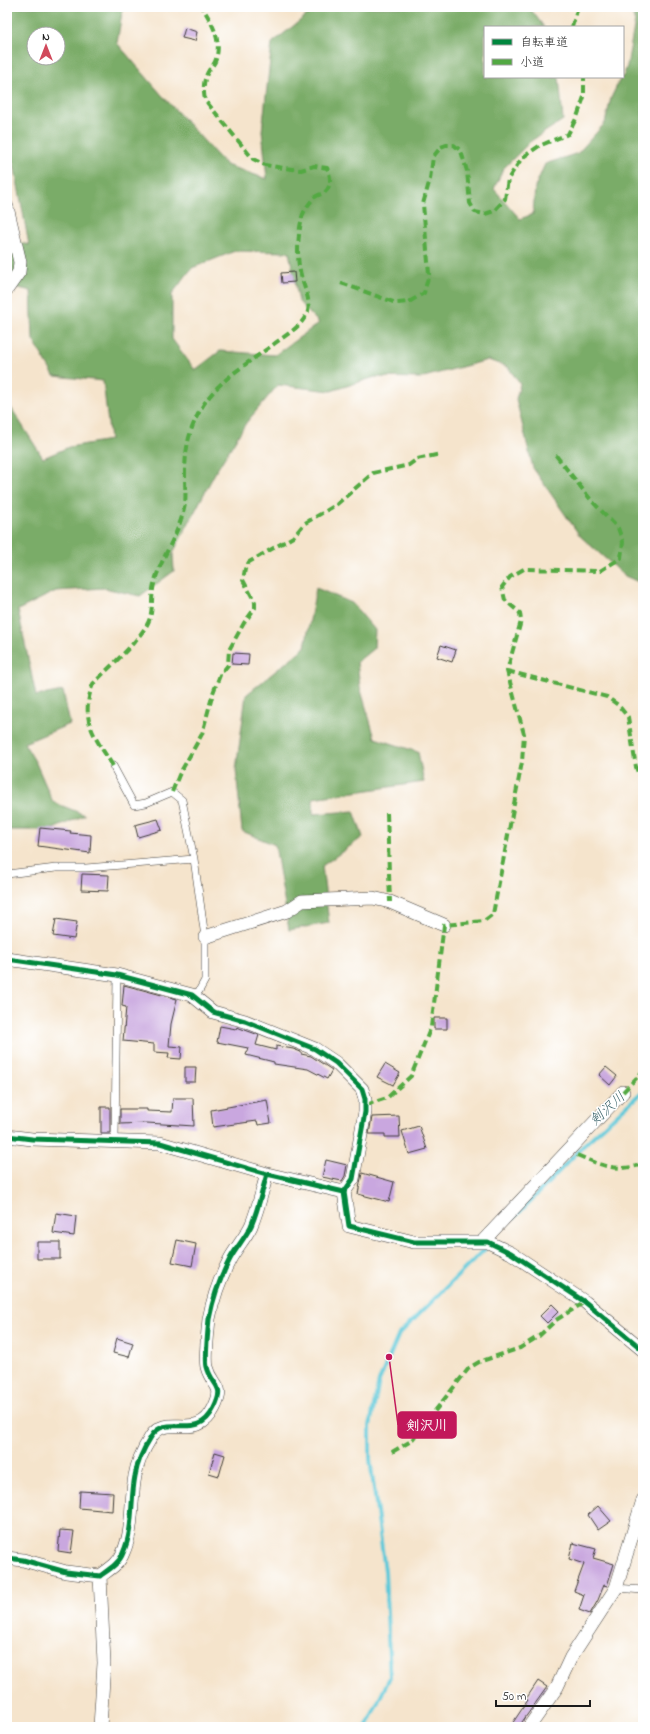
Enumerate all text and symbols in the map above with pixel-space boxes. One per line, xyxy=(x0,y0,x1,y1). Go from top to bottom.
north arrow xyxy=(26,26,66,66)
legend xyxy=(484,26,624,78)
text: N xyxy=(42,29,50,45)
text: 自転車道 xyxy=(520,34,568,52)
text: 小道 xyxy=(520,54,544,72)
water label: 剣沢川 xyxy=(585,1087,631,1131)
callout: 剣沢川 xyxy=(398,1412,456,1438)
text: 剣沢川 xyxy=(406,1416,448,1437)
scale bar xyxy=(496,1682,590,1708)
text: 50 m xyxy=(502,1688,526,1706)

